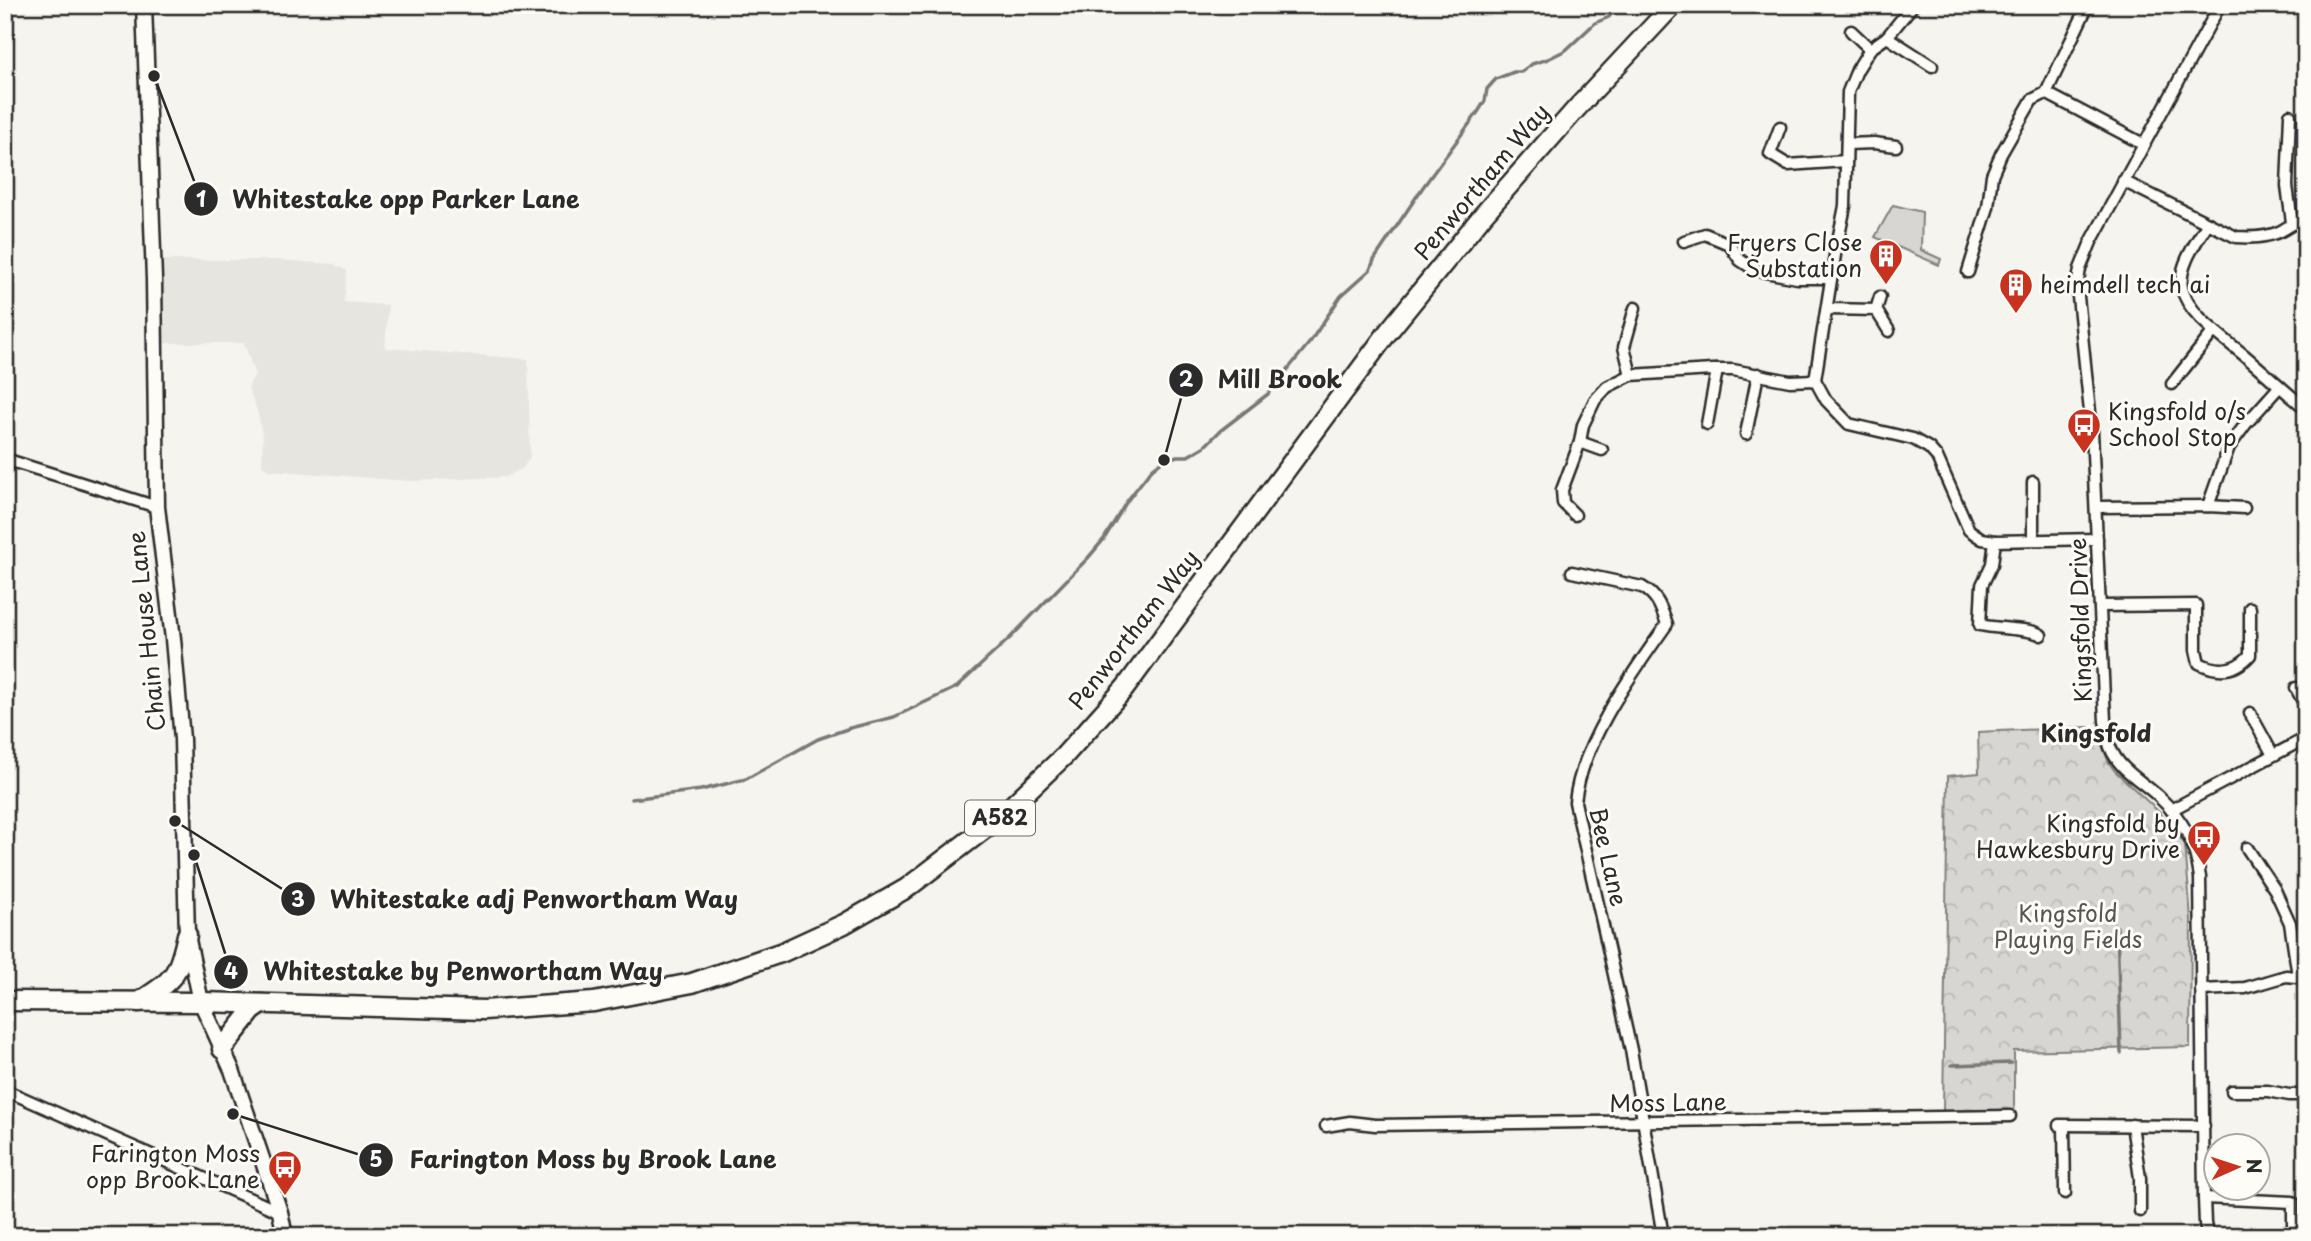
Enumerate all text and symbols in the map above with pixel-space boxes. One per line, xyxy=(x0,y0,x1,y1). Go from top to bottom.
street label: Penwortham Way xyxy=(1405,95,1557,267)
callout: Whitestake opp Parker Lane xyxy=(183,177,594,222)
text: Whitestake opp Parker Lane xyxy=(232,180,580,216)
text: 1 xyxy=(196,182,206,214)
place label: Fryers Close Substation xyxy=(1727,224,1862,285)
building icon: Fryers Close Substation xyxy=(1867,237,1905,286)
building icon: heimdell tech ai xyxy=(1997,266,2035,315)
place label: heimdell tech ai xyxy=(2040,266,2210,301)
callout: Mill Brook xyxy=(1169,357,1357,402)
text: Mill Brook xyxy=(1218,360,1342,396)
text: 2 xyxy=(1179,362,1194,394)
place label: Kingsfold o/s School Stop xyxy=(2108,393,2246,454)
bus stop icon: Kingsfold o/s School Stop xyxy=(2065,406,2103,455)
street label: Chain House Lane xyxy=(118,529,173,733)
street label: Kingsfold Drive xyxy=(2059,537,2100,703)
street label: Penwortham Way xyxy=(1059,541,1207,717)
district label: Kingsfold xyxy=(2041,714,2152,750)
road number: A582 xyxy=(965,800,1035,836)
street label: Bee Lane xyxy=(1581,804,1638,910)
place label: Kingsfold by Hawkesbury Drive xyxy=(1976,805,2180,866)
bus stop icon: Kingsfold by Hawkesbury Drive xyxy=(2185,818,2223,867)
callout: Whitestake adj Penwortham Way xyxy=(280,877,753,922)
text: Whitestake adj Penwortham Way xyxy=(330,880,738,916)
text: 3 xyxy=(291,882,305,914)
park label: Kingsfold Playing Fields xyxy=(1994,895,2142,956)
callout: Whitestake by Penwortham Way xyxy=(214,949,676,994)
text: Whitestake by Penwortham Way xyxy=(263,952,663,988)
text: 4 xyxy=(224,954,238,986)
street label: Moss Lane xyxy=(1609,1083,1727,1120)
north arrow xyxy=(2202,1132,2272,1202)
place label: Farington Moss opp Brook Lane xyxy=(86,1135,260,1196)
callout: Farington Moss by Brook Lane xyxy=(359,1137,792,1182)
text: Farington Moss by Brook Lane xyxy=(409,1140,777,1176)
text: 5 xyxy=(369,1142,383,1174)
bus stop icon: Farington Moss opp Brook Lane xyxy=(266,1148,304,1197)
text: N xyxy=(2241,1158,2269,1174)

